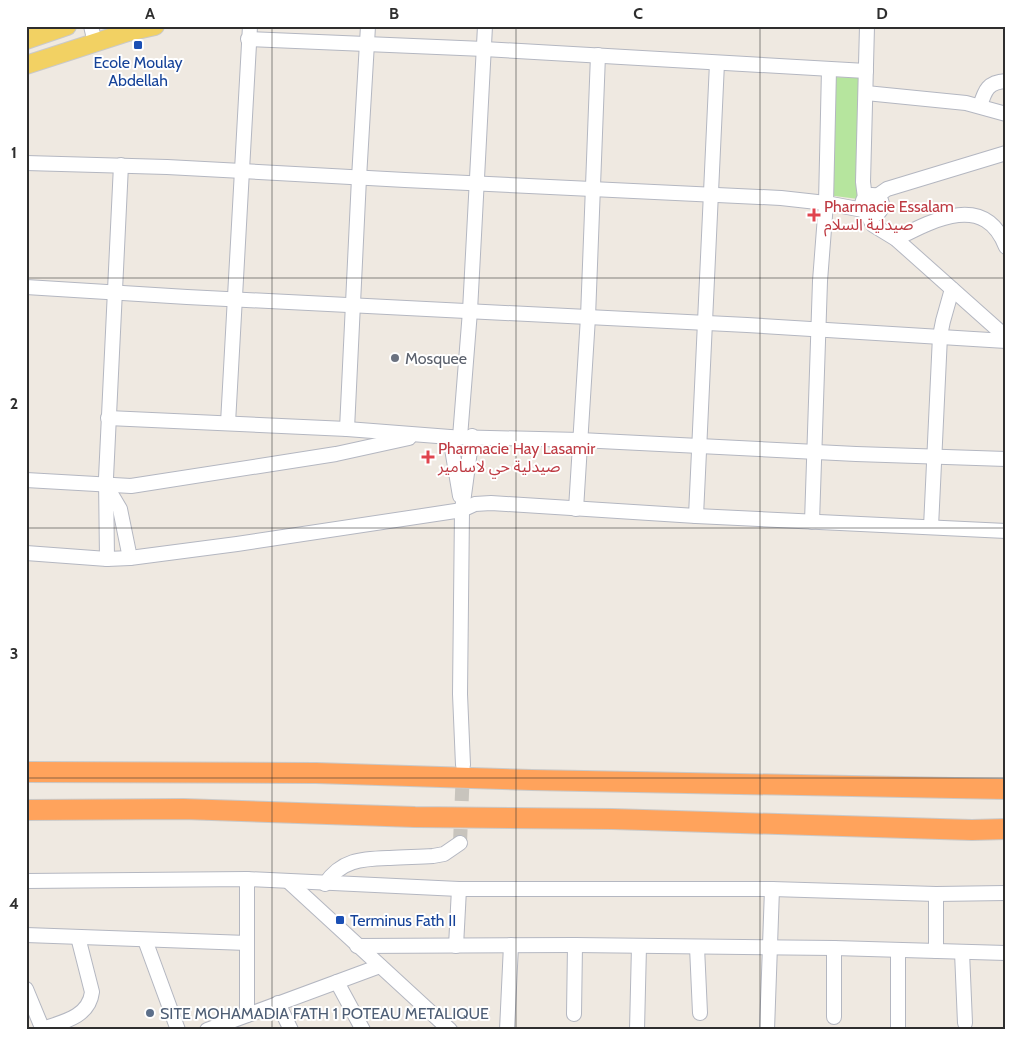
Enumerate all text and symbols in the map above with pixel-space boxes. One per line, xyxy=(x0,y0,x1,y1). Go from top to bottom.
text: A xyxy=(145,4,155,23)
text: B xyxy=(389,4,399,23)
text: C xyxy=(633,4,643,23)
text: D xyxy=(876,4,888,23)
marker: Ecole Moulay Abdellah xyxy=(132,39,144,51)
place label: Ecole Moulay Abdellah xyxy=(93,53,183,90)
text: 1 xyxy=(11,143,17,162)
place label: Pharmacie Essalam صيدلية السلام xyxy=(824,197,954,237)
marker: Pharmacie Essalam صيدلية السلام xyxy=(808,209,820,221)
place label: Mosquee xyxy=(405,349,467,368)
marker: Mosquee xyxy=(389,352,401,364)
text: 2 xyxy=(10,394,18,413)
place label: Pharmacie Hay Lasamir صيدلية حي لاسامير xyxy=(437,439,596,478)
marker: Pharmacie Hay Lasamir صيدلية حي لاسامير xyxy=(422,451,434,463)
text: 3 xyxy=(10,644,18,663)
text: 4 xyxy=(9,894,19,913)
place label: Terminus Fath II xyxy=(350,911,456,930)
marker: Terminus Fath II xyxy=(334,914,346,926)
place label: SITE MOHAMADIA FATH 1 POTEAU METALIQUE xyxy=(160,1004,489,1023)
marker: SITE MOHAMADIA FATH 1 POTEAU METALIQUE xyxy=(144,1007,156,1019)

